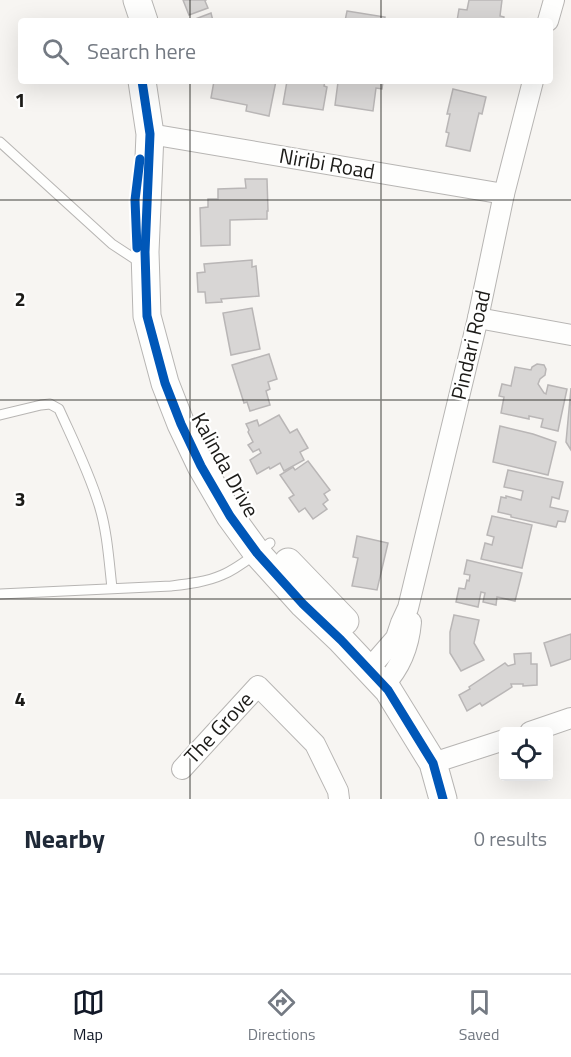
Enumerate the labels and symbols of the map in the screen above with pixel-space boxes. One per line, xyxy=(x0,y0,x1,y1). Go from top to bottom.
text: 1 xyxy=(14,84,26,115)
street label: Niribi Road xyxy=(277,139,377,187)
text: 2 xyxy=(14,283,26,314)
street label: Pindari Road xyxy=(442,287,498,403)
street label: Kalinda Drive xyxy=(184,406,268,523)
text: 3 xyxy=(14,483,26,514)
text: 4 xyxy=(14,683,26,714)
street label: The Grove xyxy=(176,684,260,771)

